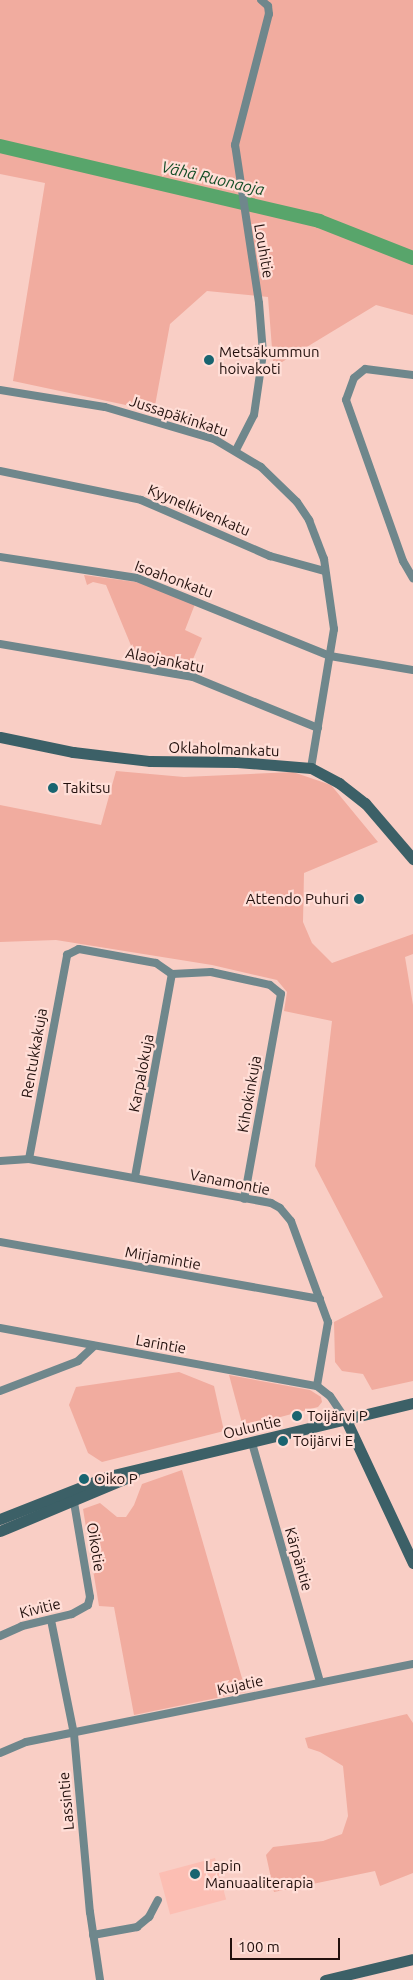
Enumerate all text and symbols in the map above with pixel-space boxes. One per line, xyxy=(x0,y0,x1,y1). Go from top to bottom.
water label: Vähä Ruonaoja xyxy=(160,157,266,199)
street label: Louhitie xyxy=(250,222,278,280)
place label: Metsäkummun hoivakoti xyxy=(219,342,320,377)
marker: Metsäkummun hoivakoti xyxy=(203,354,215,366)
street label: Jussapäkinkatu xyxy=(127,392,231,440)
street label: Kyynelkivenkatu xyxy=(145,480,253,540)
street label: Isoahonkatu xyxy=(132,556,216,602)
street label: Alaojankatu xyxy=(124,644,206,676)
street label: Oklaholmankatu xyxy=(168,738,280,760)
place label: Takitsu xyxy=(63,779,111,797)
marker: Takitsu xyxy=(47,782,59,794)
place label: Attendo Puhuri xyxy=(246,890,349,908)
marker: Attendo Puhuri xyxy=(353,893,365,905)
street label: Rentukkakuja xyxy=(17,1007,51,1099)
street label: Karpalokuja xyxy=(125,1032,157,1114)
street label: Kihokinkuja xyxy=(233,1054,265,1134)
street label: Vanamontie xyxy=(188,1165,272,1199)
street label: Mirjamintie xyxy=(124,1242,202,1274)
street label: Larintie xyxy=(134,1331,188,1357)
place label: Toijärvi P xyxy=(307,1407,368,1425)
marker: Toijärvi P xyxy=(291,1410,303,1422)
street label: Ouluntie xyxy=(221,1412,283,1442)
place label: Toijärvi E xyxy=(293,1432,353,1450)
marker: Toijärvi E xyxy=(277,1435,289,1447)
place label: Oiko P xyxy=(94,1470,138,1488)
marker: Oiko P xyxy=(78,1473,90,1485)
street label: Oikotie xyxy=(83,1521,109,1573)
street label: Kärpäntie xyxy=(281,1525,317,1593)
street label: Kivitie xyxy=(18,1594,62,1622)
street label: Kujatie xyxy=(215,1671,265,1699)
street label: Lassintie xyxy=(54,1771,78,1831)
place label: Lapin Manuaaliterapia xyxy=(205,1856,314,1891)
marker: Lapin Manuaaliterapia xyxy=(189,1868,201,1880)
scale bar xyxy=(233,1928,343,1960)
text: 100 m xyxy=(238,1938,280,1955)

